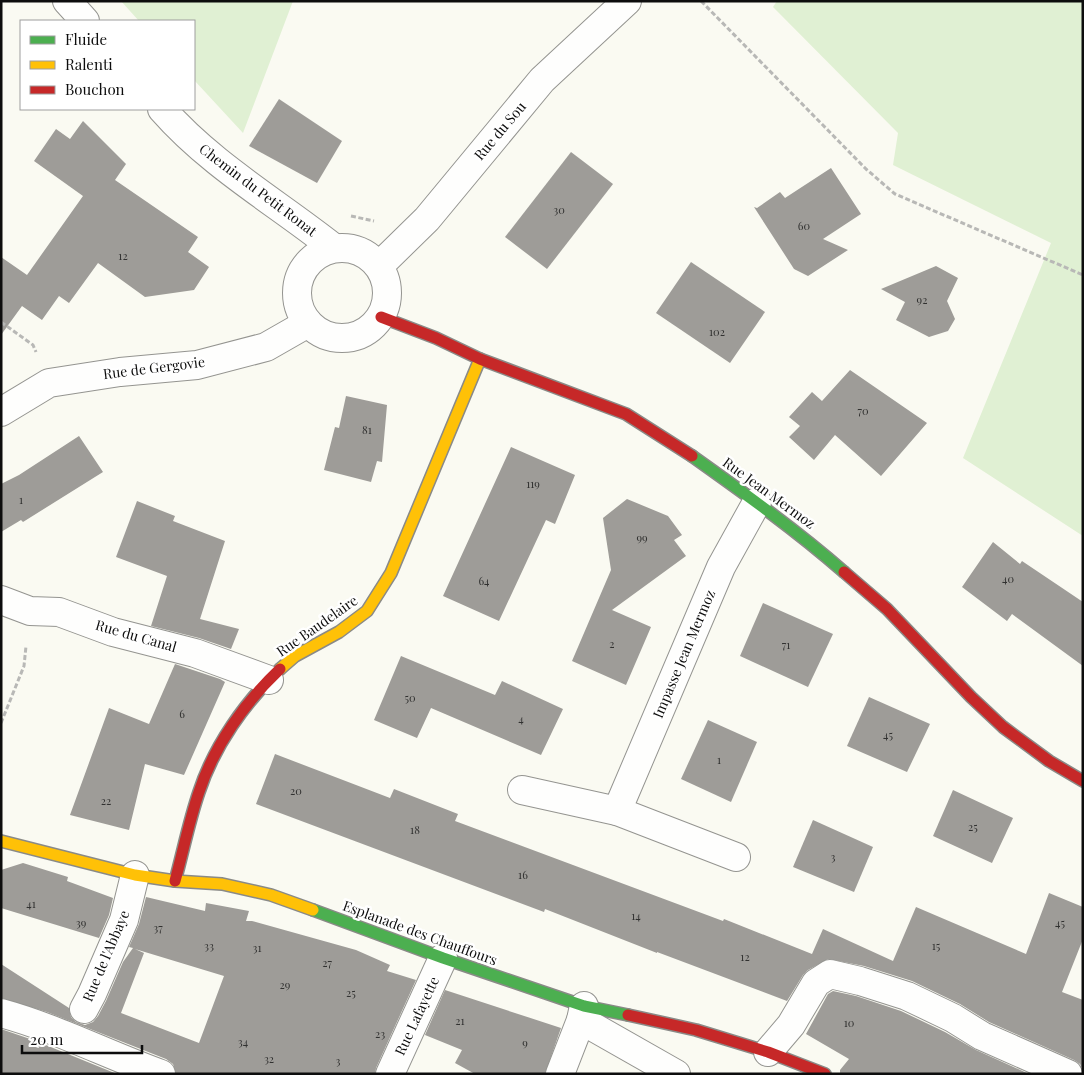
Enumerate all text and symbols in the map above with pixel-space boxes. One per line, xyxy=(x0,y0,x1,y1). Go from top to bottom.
legend xyxy=(20,20,195,110)
text: Fluide xyxy=(65,29,107,49)
text: Ralenti xyxy=(65,54,113,74)
text: Bouchon xyxy=(65,79,125,99)
street label: Rue du Sou xyxy=(470,97,530,164)
street label: Chemin du Petit Ronat xyxy=(196,139,322,241)
house number: 30 xyxy=(553,202,565,217)
house number: 60 xyxy=(798,218,811,233)
house number: 12 xyxy=(118,248,128,263)
house number: 92 xyxy=(917,292,927,307)
house number: 102 xyxy=(709,324,725,339)
street label: Rue de Gergovie xyxy=(102,352,206,383)
house number: 70 xyxy=(857,403,869,418)
house number: 81 xyxy=(362,422,372,437)
street label: Rue Jean Mermoz xyxy=(719,453,820,533)
house number: 119 xyxy=(526,476,540,491)
house number: 1 xyxy=(19,492,23,507)
house number: 99 xyxy=(636,530,648,545)
house number: 40 xyxy=(1002,571,1014,586)
house number: 64 xyxy=(478,573,490,588)
street label: Impasse Jean Mermoz xyxy=(648,586,719,721)
street label: Rue Baudelaire xyxy=(272,591,361,661)
street label: Rue du Canal xyxy=(93,615,179,656)
house number: 2 xyxy=(609,636,615,651)
house number: 71 xyxy=(782,637,790,652)
house number: 50 xyxy=(404,690,416,705)
house number: 6 xyxy=(179,706,185,721)
house number: 4 xyxy=(518,711,524,726)
house number: 45 xyxy=(883,727,893,742)
house number: 1 xyxy=(717,752,721,767)
house number: 20 xyxy=(290,783,302,798)
house number: 22 xyxy=(101,793,111,808)
house number: 25 xyxy=(968,819,978,834)
house number: 18 xyxy=(410,822,420,837)
house number: 3 xyxy=(831,849,836,864)
house number: 16 xyxy=(518,867,528,882)
house number: 41 xyxy=(26,896,36,911)
street label: Esplanade des Chauffours xyxy=(340,896,500,969)
street label: Rue de l'Abbaye xyxy=(78,907,133,1004)
house number: 14 xyxy=(631,908,641,923)
house number: 39 xyxy=(76,915,87,930)
house number: 45 xyxy=(1055,915,1065,930)
house number: 37 xyxy=(153,920,163,935)
house number: 33 xyxy=(204,938,214,953)
house number: 15 xyxy=(932,938,941,953)
house number: 31 xyxy=(252,940,262,955)
house number: 12 xyxy=(740,949,750,964)
house number: 27 xyxy=(322,955,332,970)
street label: Rue Lafayette xyxy=(390,973,443,1058)
house number: 29 xyxy=(280,977,291,992)
house number: 25 xyxy=(346,985,356,1000)
house number: 21 xyxy=(455,1013,465,1028)
house number: 10 xyxy=(844,1015,855,1030)
scale bar xyxy=(22,1022,142,1054)
house number: 23 xyxy=(375,1026,385,1041)
text: 20 m xyxy=(30,1029,64,1049)
house number: 34 xyxy=(238,1034,249,1049)
house number: 9 xyxy=(522,1035,528,1050)
house number: 32 xyxy=(264,1051,274,1066)
house number: 3 xyxy=(336,1053,341,1068)

